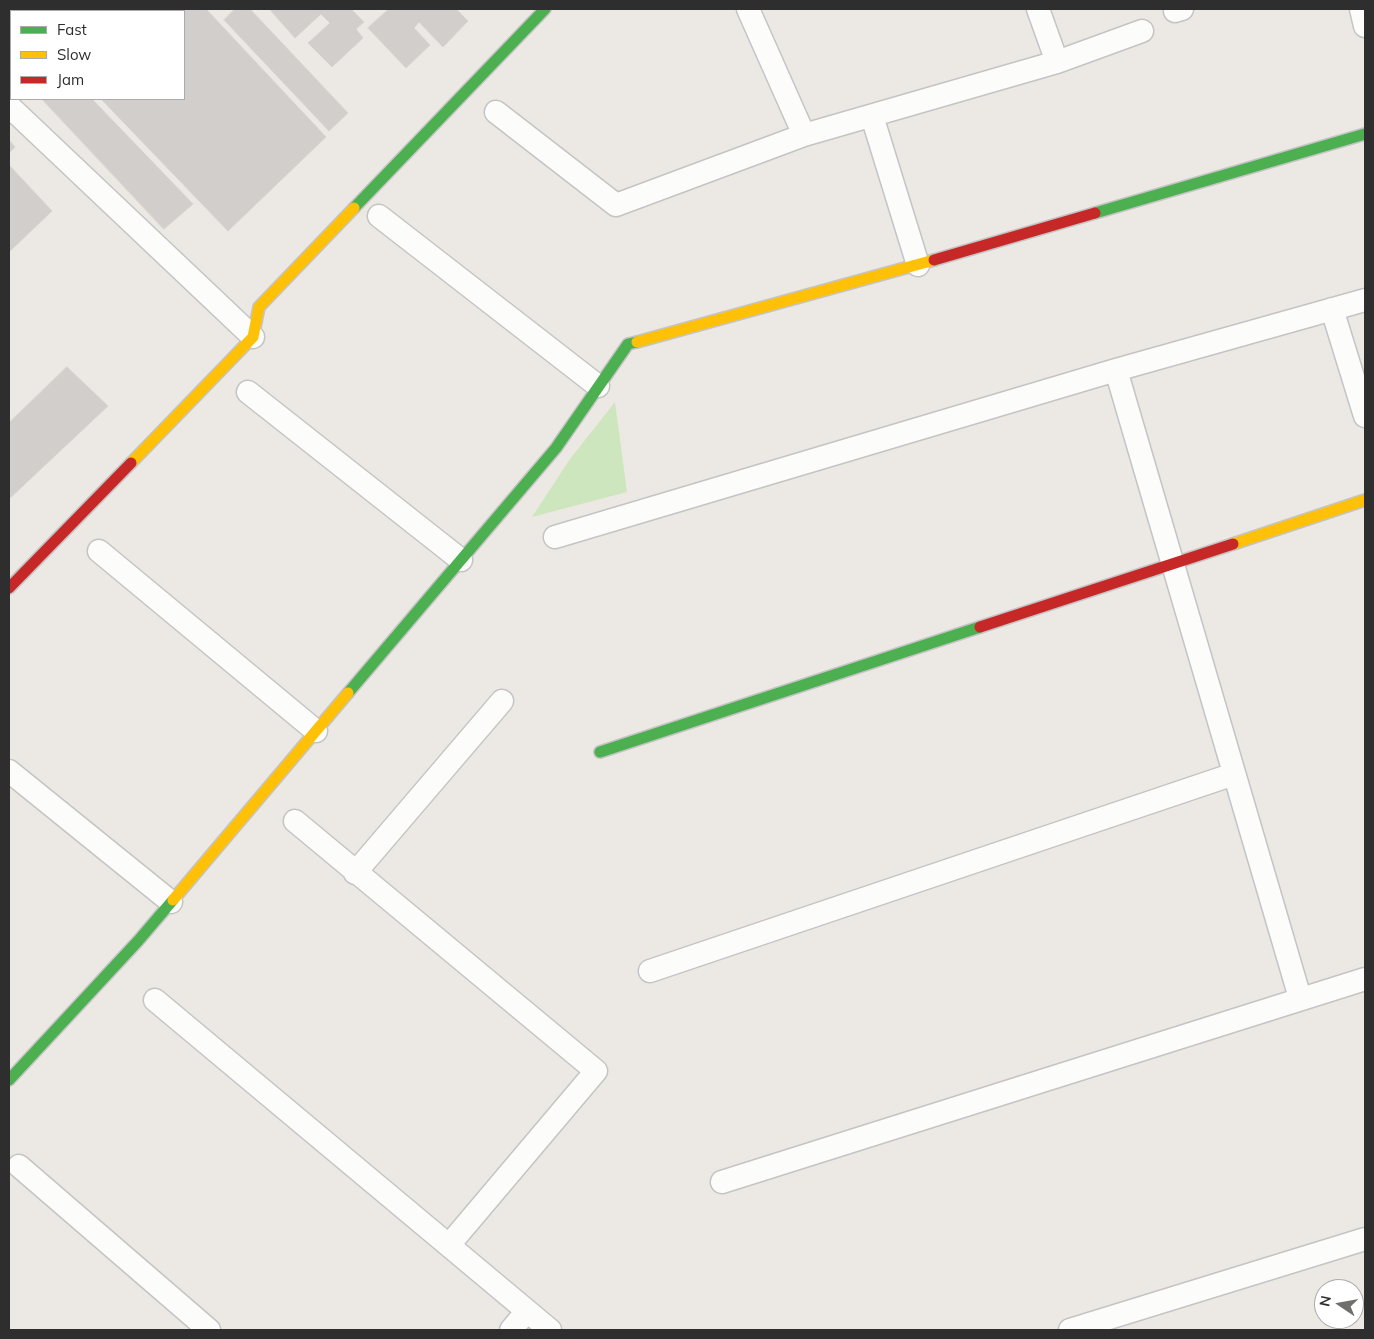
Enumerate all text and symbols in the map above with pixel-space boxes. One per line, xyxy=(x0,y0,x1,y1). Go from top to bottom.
legend xyxy=(10,10,185,100)
text: Fast xyxy=(57,20,87,39)
text: Slow xyxy=(57,45,91,64)
text: Jam xyxy=(57,70,84,89)
north arrow xyxy=(1314,1279,1364,1329)
text: N xyxy=(1315,1294,1335,1308)

